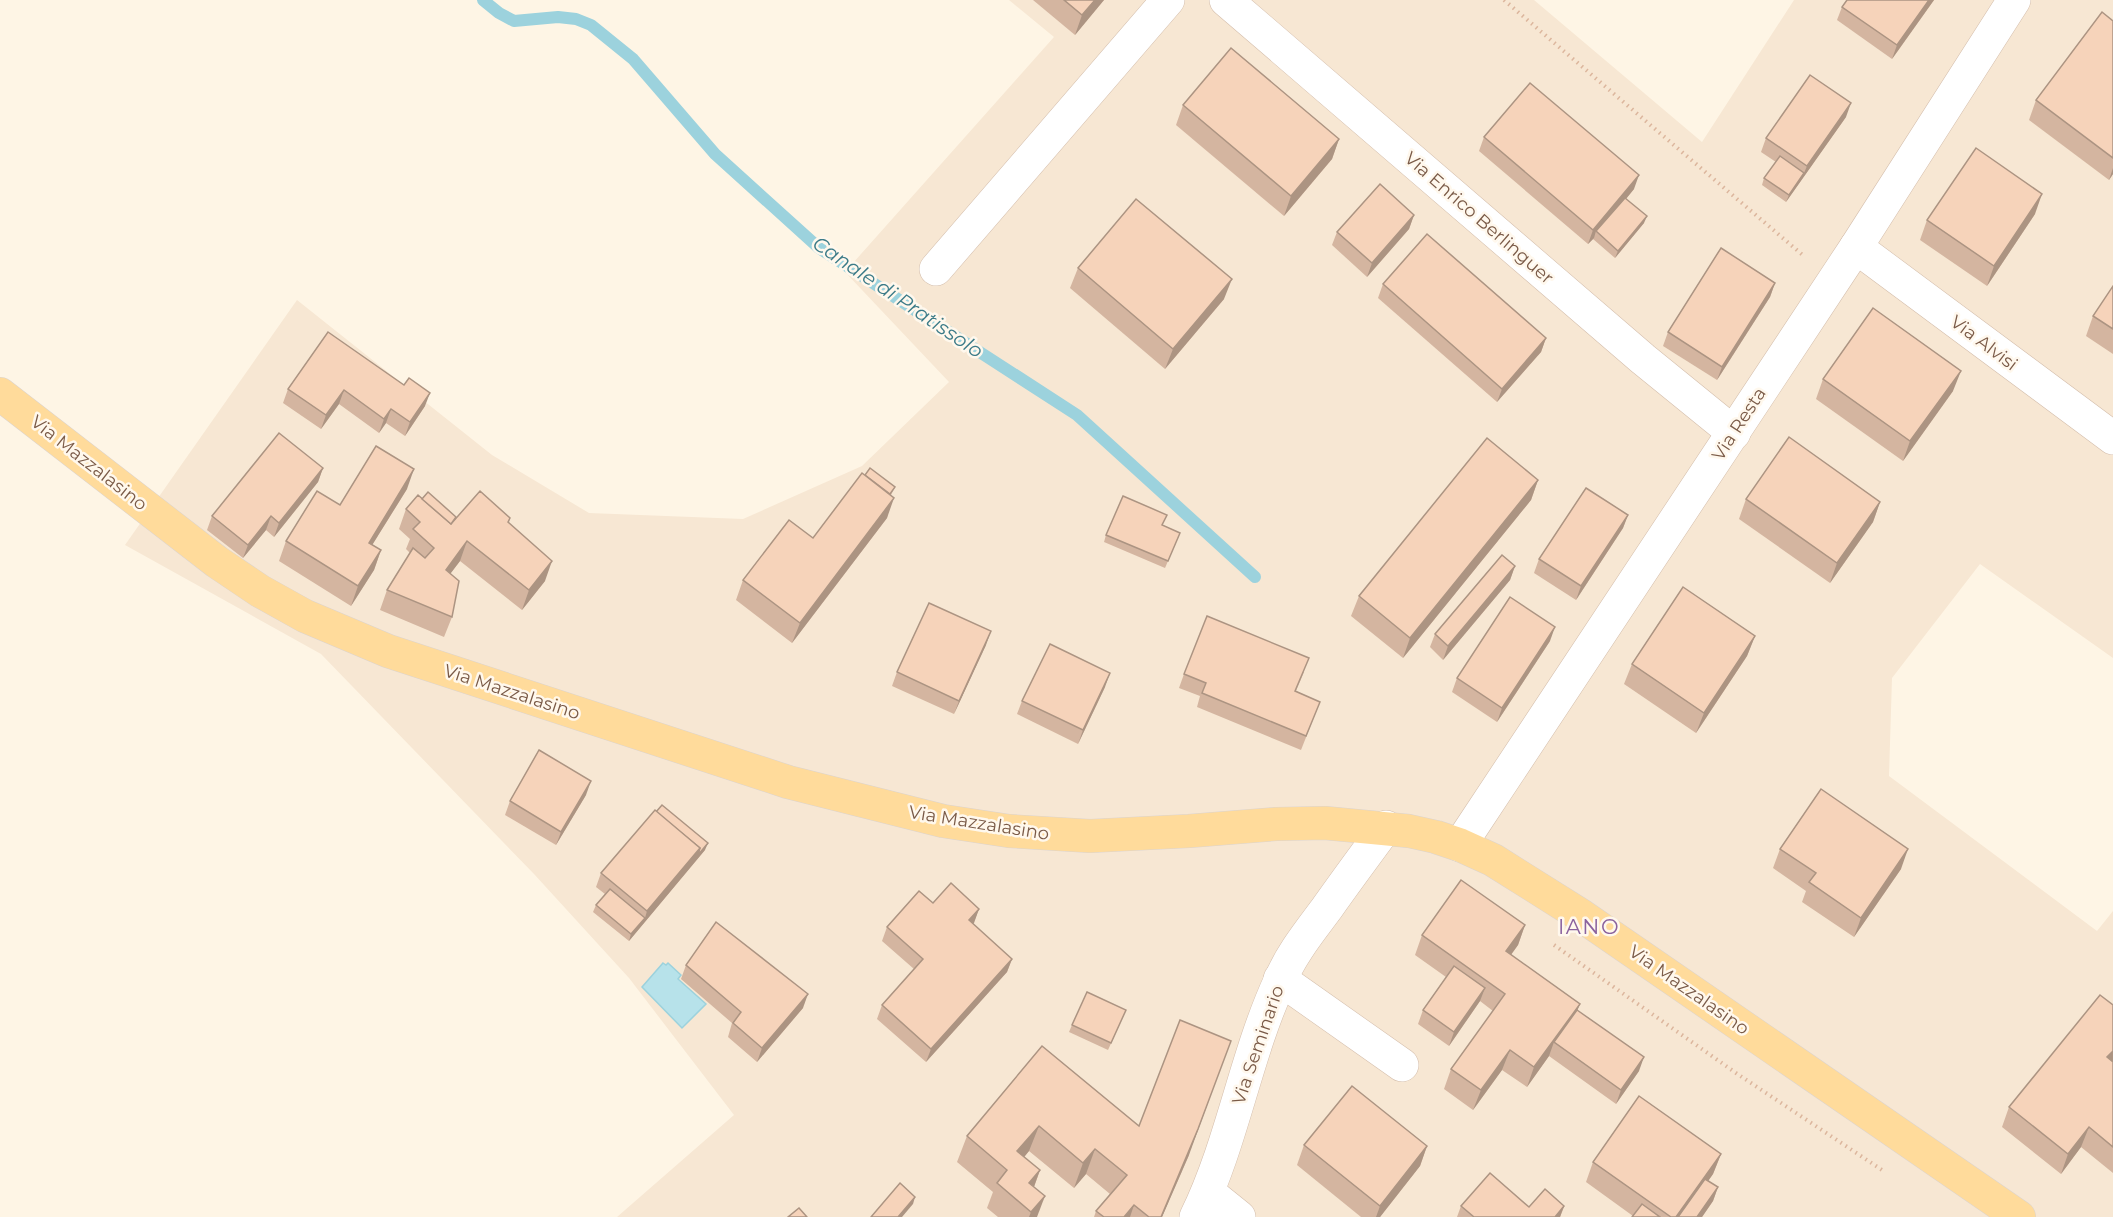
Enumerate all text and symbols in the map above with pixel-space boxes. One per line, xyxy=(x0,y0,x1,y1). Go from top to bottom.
street label: Via Enrico Berlinguer xyxy=(1400,147,1558,289)
water label: Canale di Pratissolo xyxy=(808,231,988,363)
street label: Via Alvisi xyxy=(1946,311,2022,375)
street label: Via Resta xyxy=(1707,383,1771,465)
street label: Via Mazzalasino xyxy=(26,411,152,515)
street label: Via Mazzalasino xyxy=(441,660,583,724)
street label: Via Mazzalasino xyxy=(907,801,1051,845)
district label: IANO xyxy=(1558,914,1620,939)
street label: Via Mazzalasino xyxy=(1625,940,1753,1040)
street label: Via Seminario xyxy=(1227,983,1289,1107)

